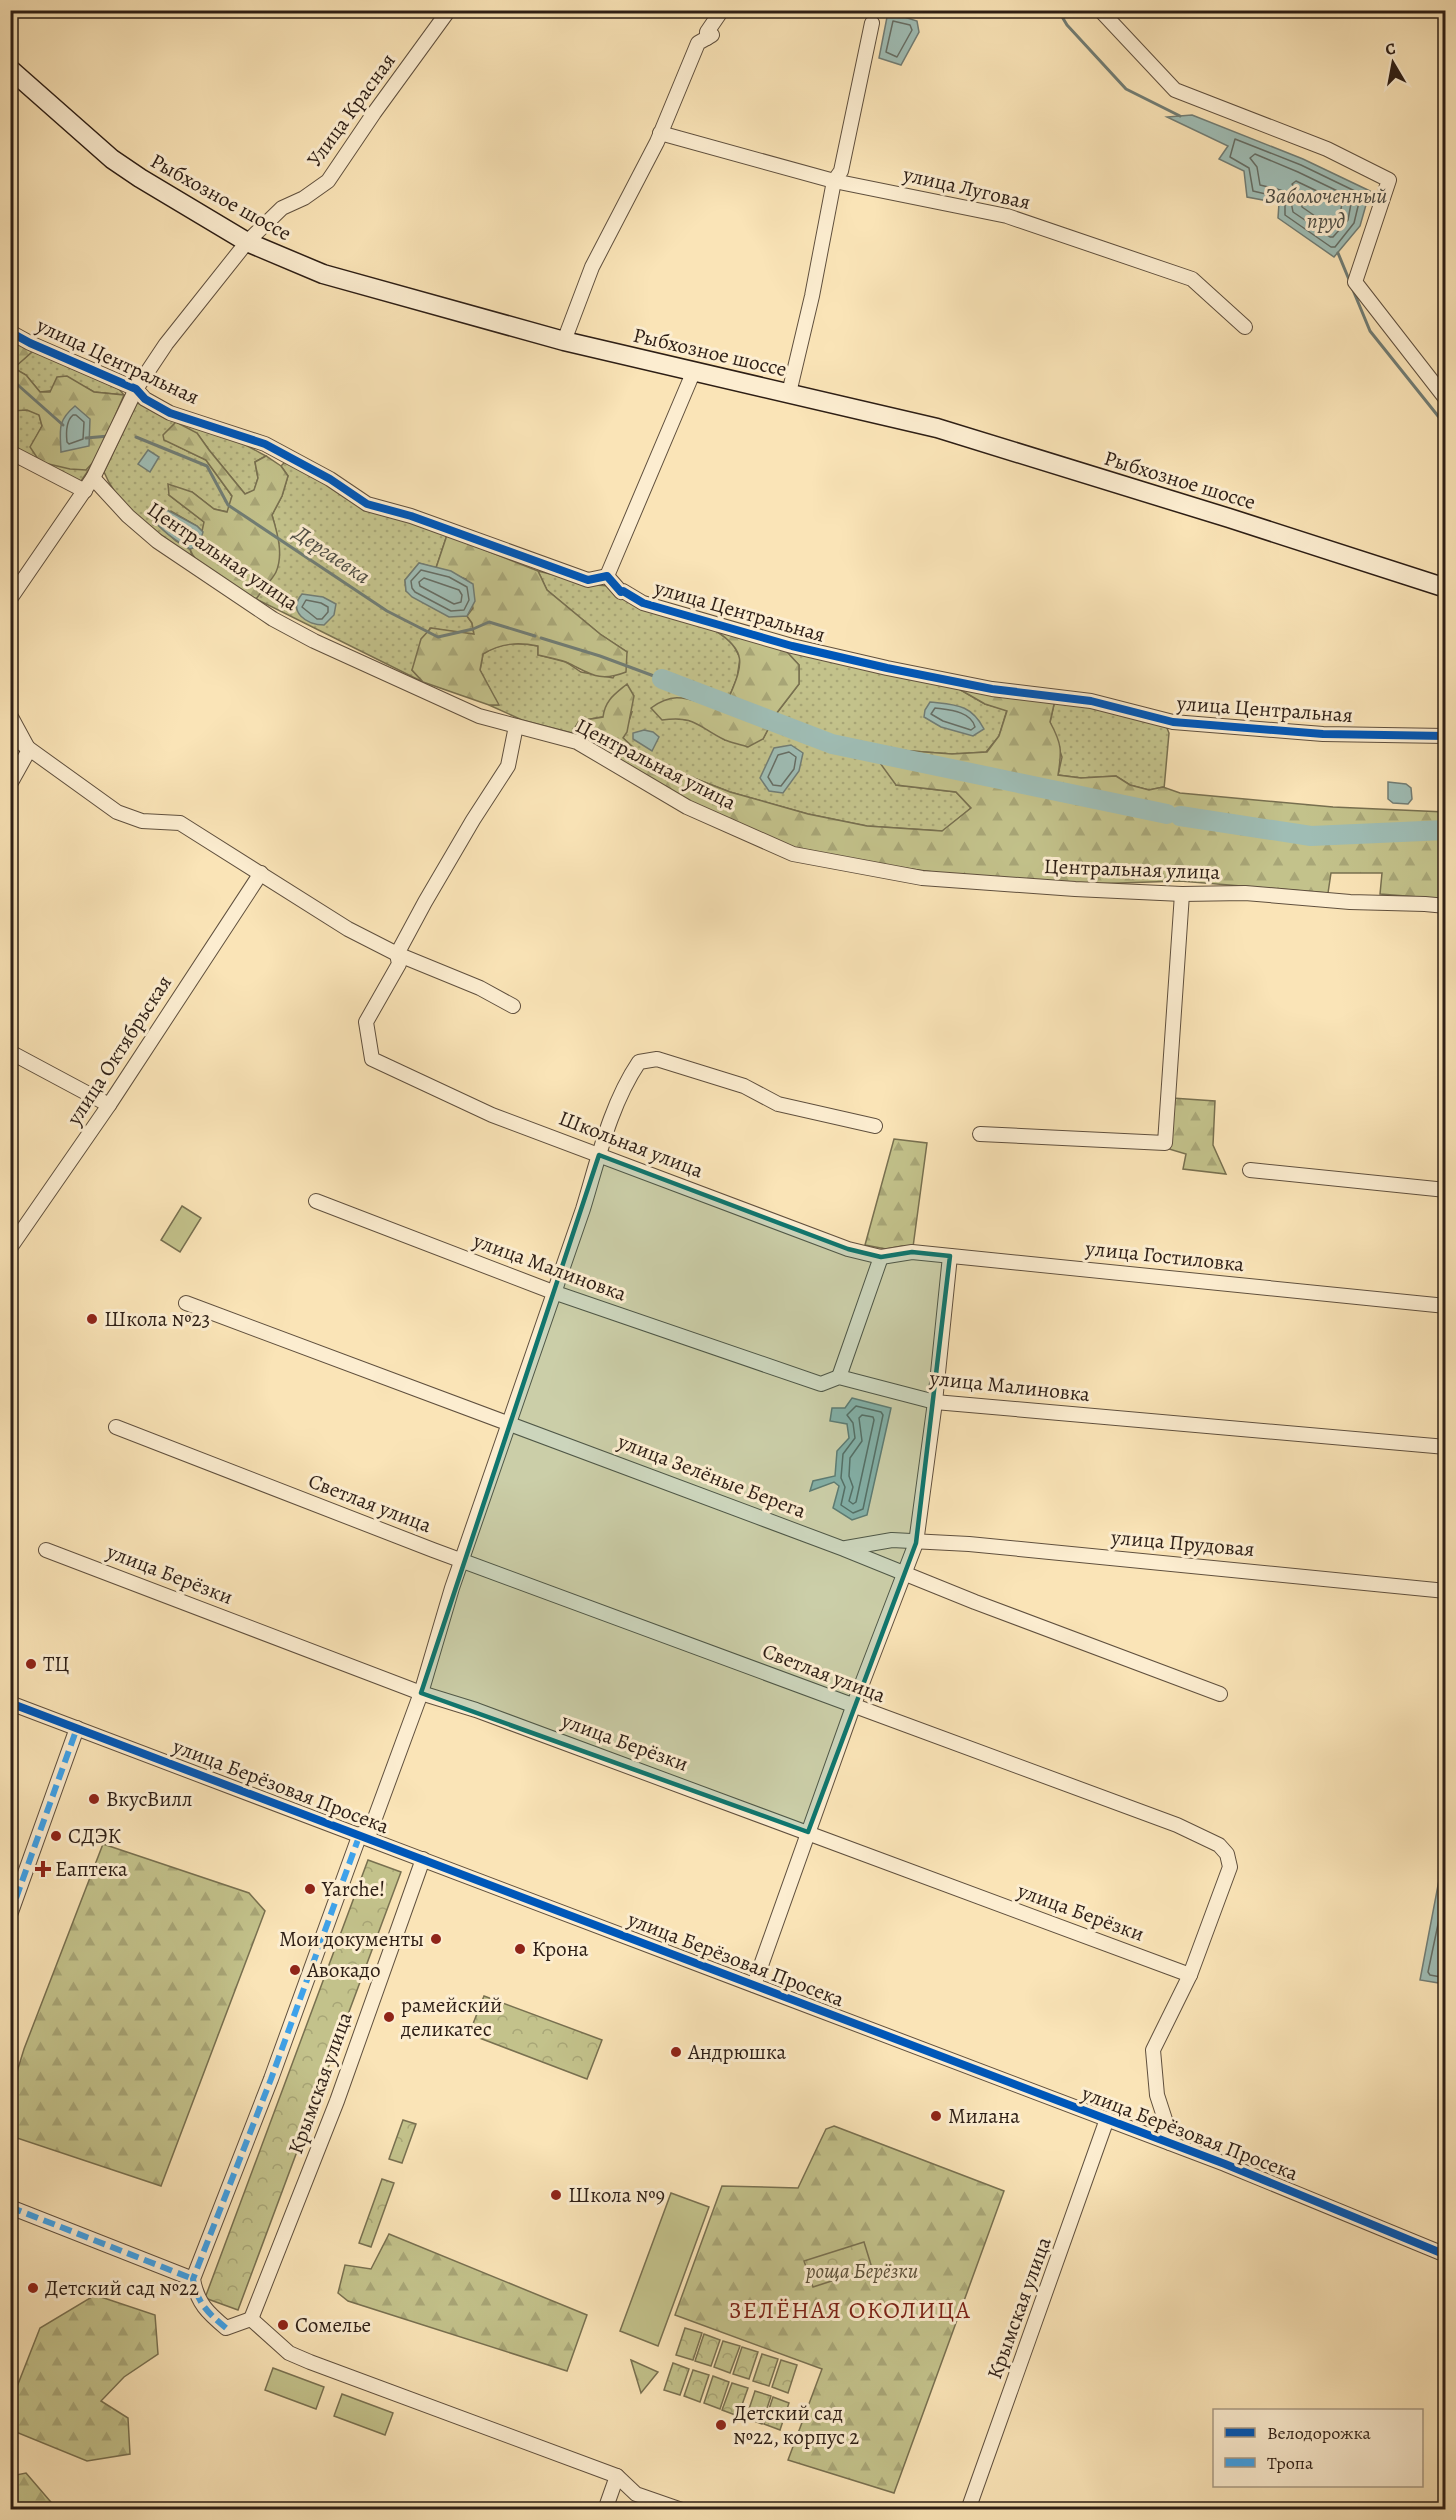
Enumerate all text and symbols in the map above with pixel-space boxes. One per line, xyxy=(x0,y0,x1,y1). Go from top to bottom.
north arrow xyxy=(1363,33,1423,93)
text: С xyxy=(1384,37,1397,61)
street label: Улица Красная xyxy=(300,48,402,172)
street label: Рыбхозное шоссе xyxy=(146,147,296,247)
street label: улица Луговая xyxy=(900,160,1033,216)
water label: Заболоченный пруд xyxy=(1265,181,1387,236)
street label: улица Центральная xyxy=(31,311,204,411)
street label: Рыбхозное шоссе xyxy=(630,321,790,383)
street label: Рыбхозное шоссе xyxy=(1101,444,1259,516)
street label: Центральная улица xyxy=(142,495,304,617)
water label: Дергаевка xyxy=(286,517,376,591)
street label: улица Центральная xyxy=(650,573,829,649)
street label: улица Центральная xyxy=(1175,689,1354,729)
street label: Центральная улица xyxy=(571,712,741,817)
street label: Центральная улица xyxy=(1043,852,1221,886)
street label: улица Октябрьская xyxy=(60,970,178,1131)
street label: Школьная улица xyxy=(555,1104,708,1185)
street label: улица Малиновка xyxy=(469,1226,631,1308)
street label: улица Гостиловка xyxy=(1083,1234,1246,1278)
place label: Школа №23 xyxy=(104,1305,210,1333)
marker: Школа №23 xyxy=(85,1312,99,1326)
street label: улица Малиновка xyxy=(928,1364,1092,1408)
street label: улица Зелёные Берега xyxy=(613,1427,810,1525)
street label: Светлая улица xyxy=(304,1467,436,1539)
street label: улица Прудовая xyxy=(1109,1523,1256,1563)
street label: улица Берёзки xyxy=(102,1537,237,1611)
street label: Светлая улица xyxy=(758,1637,890,1709)
place label: ТЦ xyxy=(43,1650,69,1678)
marker: ТЦ xyxy=(24,1657,38,1671)
street label: улица Берёзки xyxy=(557,1706,692,1778)
street label: улица Берёзовая Просека xyxy=(168,1732,393,1840)
place label: ВкусВилл xyxy=(106,1785,192,1813)
marker: ВкусВилл xyxy=(87,1792,101,1806)
place label: СДЭК xyxy=(68,1822,122,1850)
marker: СДЭК xyxy=(49,1829,63,1843)
place label: Еаптека xyxy=(55,1855,128,1883)
marker: Еаптека xyxy=(36,1862,50,1876)
place label: Yarche! xyxy=(321,1875,385,1903)
street label: улица Берёзки xyxy=(1013,1876,1148,1948)
marker: Yarche! xyxy=(303,1882,317,1896)
street label: улица Берёзовая Просека xyxy=(623,1905,848,2013)
place label: Мои документы xyxy=(279,1925,424,1953)
marker: Мои документы xyxy=(429,1932,443,1946)
place label: Крона xyxy=(532,1935,589,1963)
marker: Крона xyxy=(513,1942,527,1956)
place label: Авокадо xyxy=(306,1956,381,1984)
marker: Авокадо xyxy=(288,1963,302,1977)
place label: рамейский деликатес xyxy=(400,1991,502,2043)
street label: Крымская улица xyxy=(281,2008,359,2158)
marker: рамейский деликатес xyxy=(382,2010,396,2024)
place label: Андрюшка xyxy=(687,2038,786,2066)
marker: Андрюшка xyxy=(669,2045,683,2059)
street label: улица Берёзовая Просека xyxy=(1077,2079,1302,2187)
place label: Милана xyxy=(948,2102,1020,2130)
marker: Милана xyxy=(929,2109,943,2123)
place label: Школа №9 xyxy=(568,2181,665,2209)
marker: Школа №9 xyxy=(549,2188,563,2202)
street label: Крымская улица xyxy=(980,2233,1058,2383)
park label: роща Берёзки xyxy=(805,2257,918,2285)
place label: Детский сад №22 xyxy=(45,2274,199,2302)
marker: Детский сад №22 xyxy=(26,2281,40,2295)
district label: ЗЕЛЁНАЯ ОКОЛИЦА xyxy=(729,2294,971,2326)
place label: Сомелье xyxy=(295,2311,371,2339)
marker: Сомелье xyxy=(276,2318,290,2332)
place label: Детский сад №22, корпус 2 xyxy=(733,2399,859,2451)
legend xyxy=(1213,2409,1423,2487)
marker: Детский сад №22, корпус 2 xyxy=(714,2418,728,2432)
text: Велодорожка xyxy=(1267,2421,1372,2445)
text: Тропа xyxy=(1267,2451,1314,2475)

